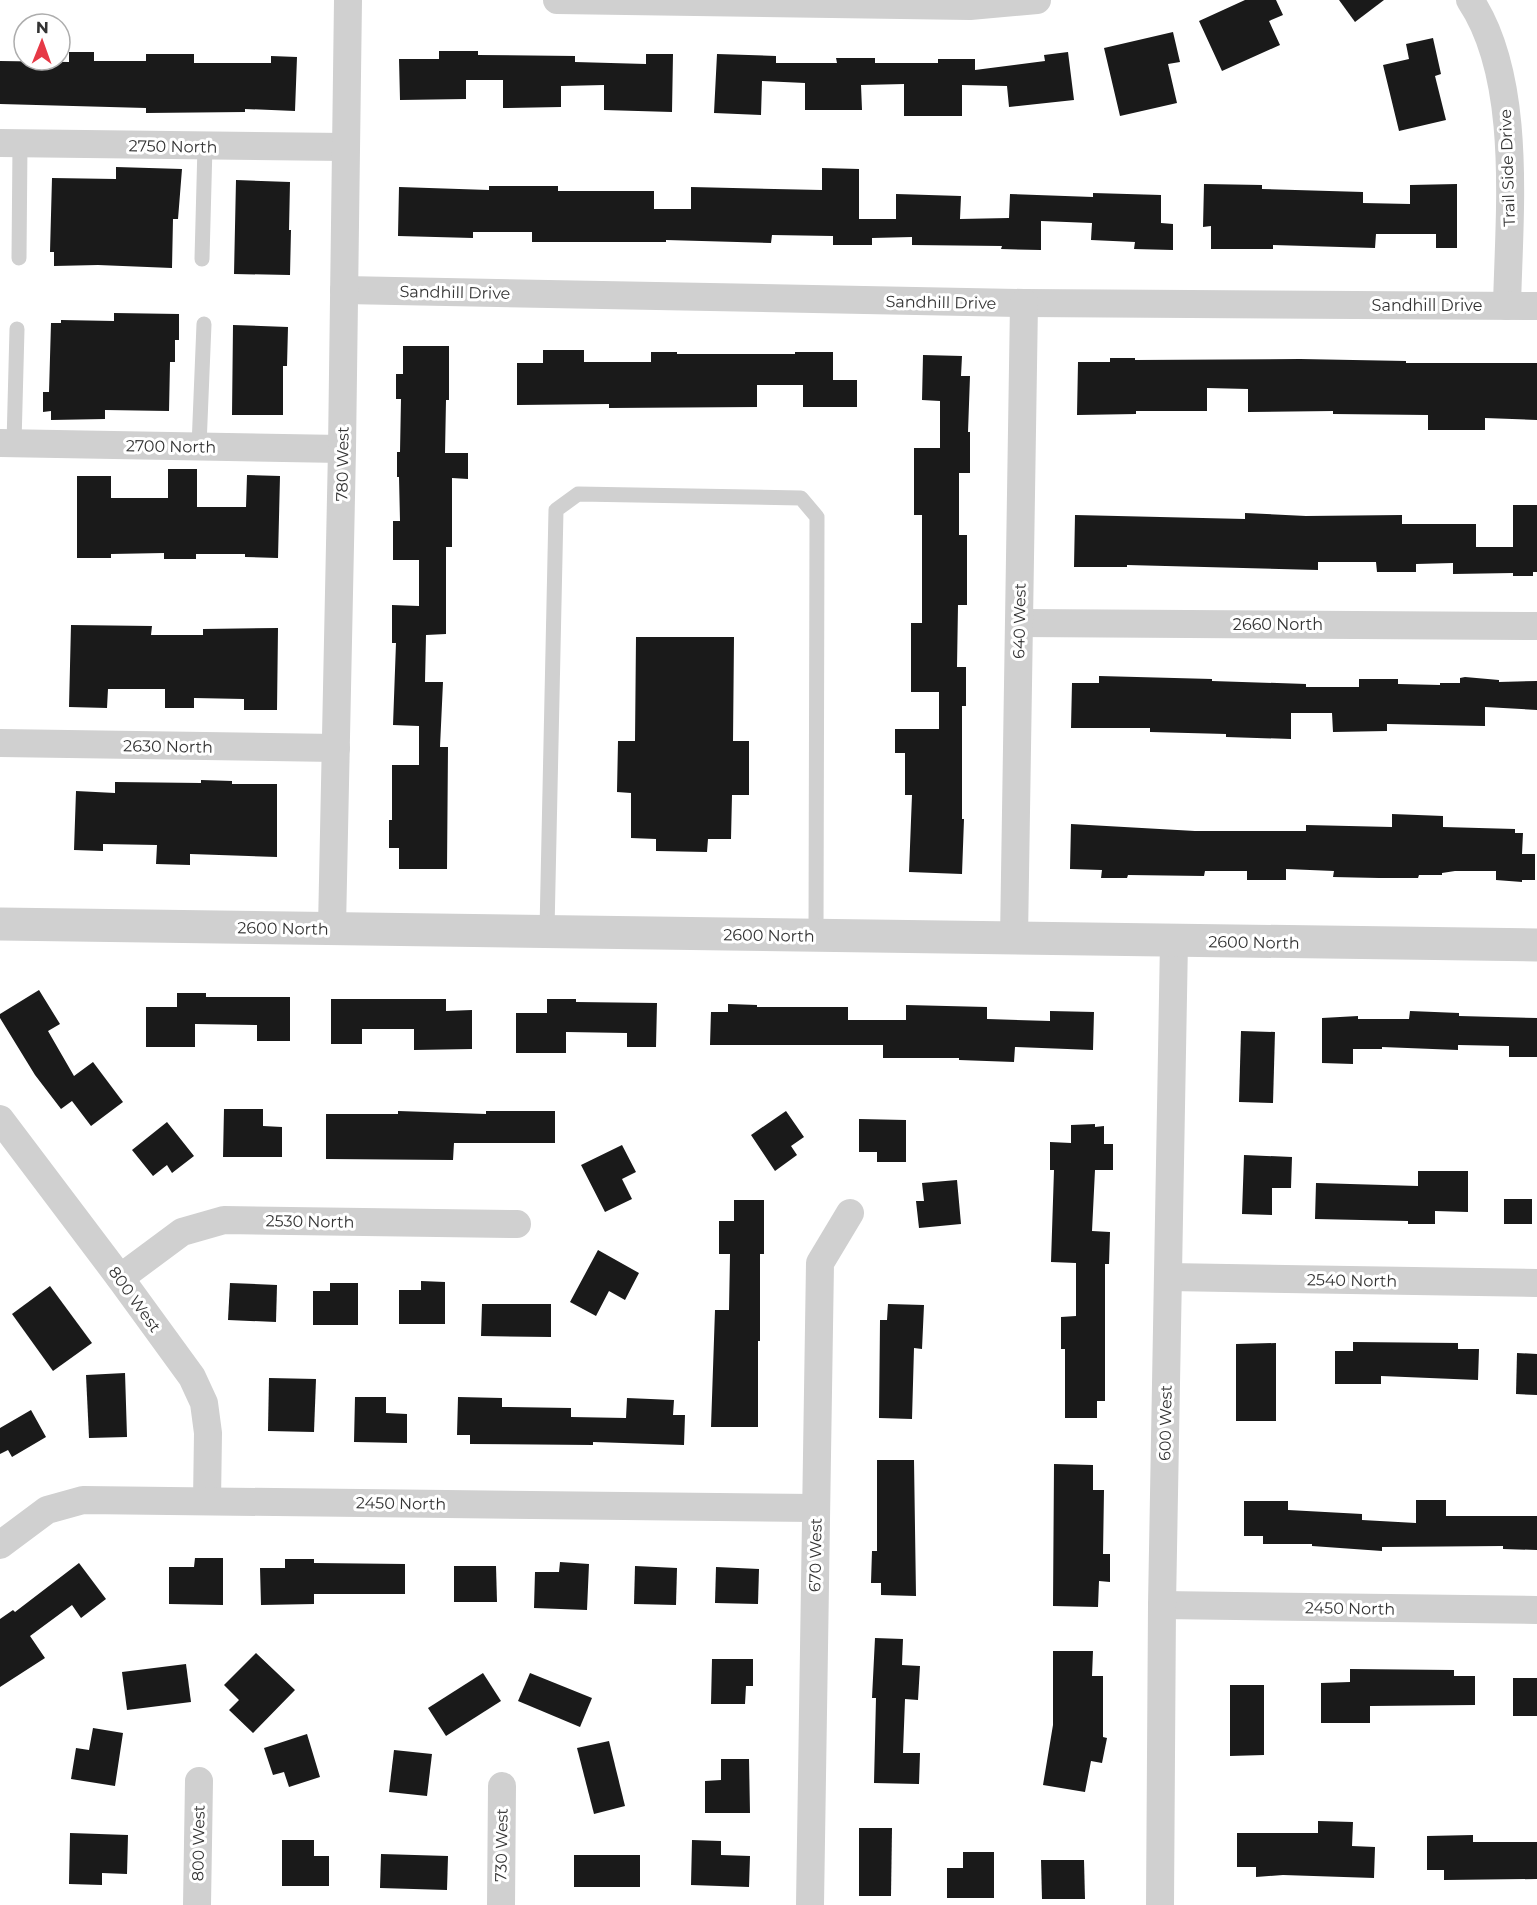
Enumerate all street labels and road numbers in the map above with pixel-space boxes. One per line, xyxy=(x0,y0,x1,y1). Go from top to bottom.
street label: Trail Side Drive xyxy=(1496,109,1519,227)
street label: 2750 North xyxy=(128,136,218,157)
street label: Sandhill Drive xyxy=(399,282,511,303)
street label: Sandhill Drive xyxy=(885,292,997,313)
street label: Sandhill Drive xyxy=(1372,296,1482,315)
street label: 780 West xyxy=(332,426,353,502)
street label: 2700 North xyxy=(126,436,216,457)
street label: 640 West xyxy=(1009,582,1030,659)
street label: 2660 North xyxy=(1233,615,1323,634)
street label: 2630 North xyxy=(123,736,213,757)
street label: 2600 North xyxy=(237,918,329,939)
street label: 2600 North xyxy=(723,925,815,946)
street label: 2600 North xyxy=(1208,932,1300,953)
street label: 2530 North xyxy=(265,1211,355,1232)
street label: 800 West xyxy=(104,1263,165,1336)
street label: 2540 North xyxy=(1307,1270,1397,1291)
street label: 600 West xyxy=(1155,1384,1176,1461)
street label: 2450 North xyxy=(356,1493,446,1514)
street label: 670 West xyxy=(805,1517,826,1592)
street label: 2450 North xyxy=(1305,1598,1395,1619)
street label: 800 West xyxy=(188,1804,209,1881)
street label: 730 West xyxy=(491,1807,512,1882)

